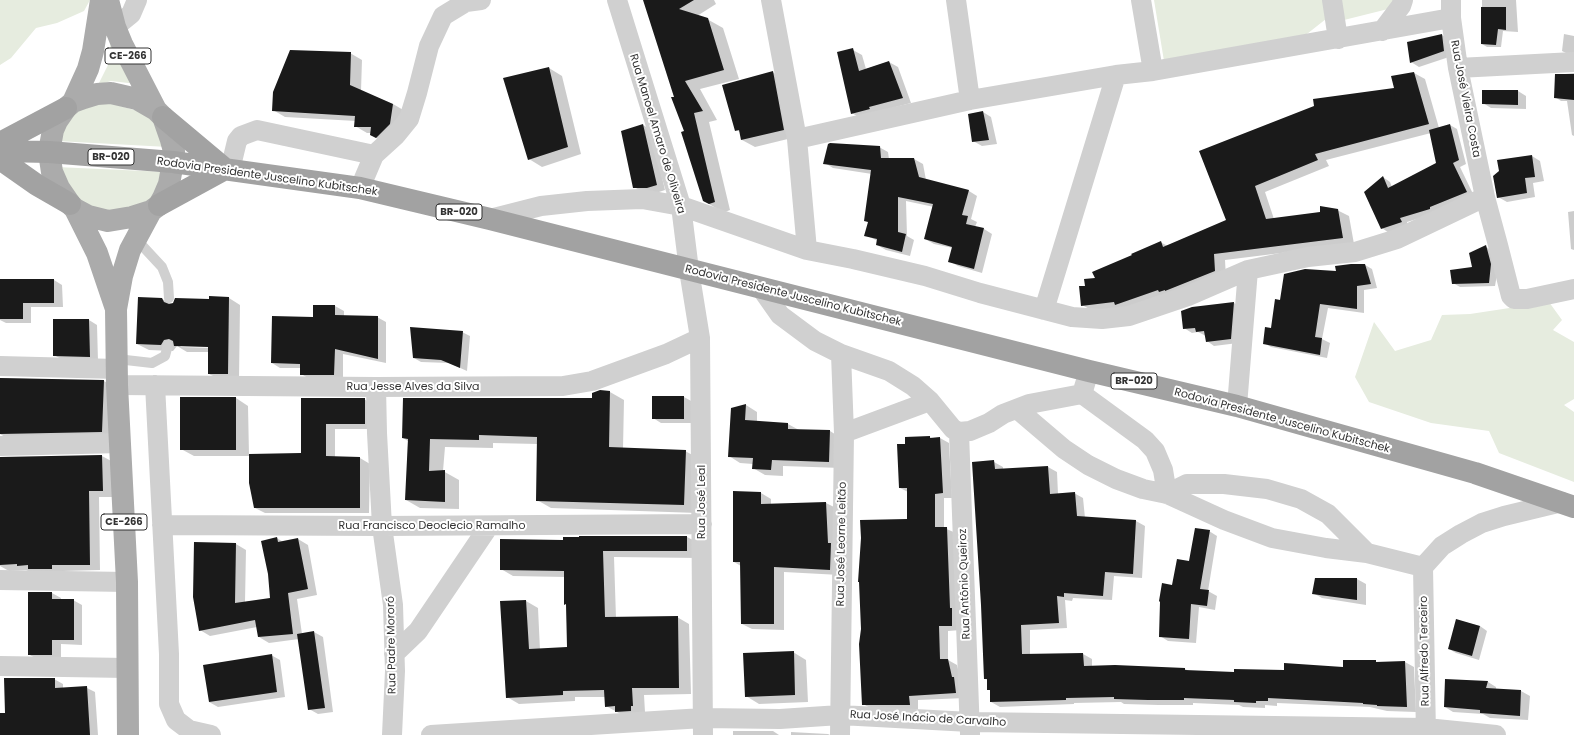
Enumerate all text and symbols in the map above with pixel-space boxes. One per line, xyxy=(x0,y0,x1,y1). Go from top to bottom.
street label: Rua José Vieira Costa xyxy=(1447,39,1483,159)
road number: CE-266 xyxy=(105,48,151,64)
street label: Rua Manoel Amaro de Oliveira xyxy=(626,53,688,215)
road number: BR-020 xyxy=(88,149,134,165)
street label: Rodovia Presidente Juscelino Kubitschek xyxy=(156,155,378,199)
road number: BR-020 xyxy=(436,204,482,220)
street label: Rodovia Presidente Juscelino Kubitschek xyxy=(683,263,903,329)
road number: BR-020 xyxy=(1111,373,1157,389)
street label: Rua Jesse Alves da Silva xyxy=(346,380,480,394)
street label: Rodovia Presidente Juscelino Kubitschek xyxy=(1173,386,1391,456)
street label: Rua José Leal xyxy=(695,465,709,539)
street label: Rua José Leorne Leitão xyxy=(834,482,850,606)
road number: CE-266 xyxy=(101,514,147,530)
street label: Rua Francisco Deoclecio Ramalho xyxy=(339,519,525,533)
street label: Rua Antônio Queiroz xyxy=(956,528,974,640)
street label: Rua Padre Mororó xyxy=(385,596,399,694)
street label: Rua Alfredo Terceiro xyxy=(1417,596,1433,706)
street label: Rua José Inácio de Carvalho xyxy=(849,708,1007,730)

